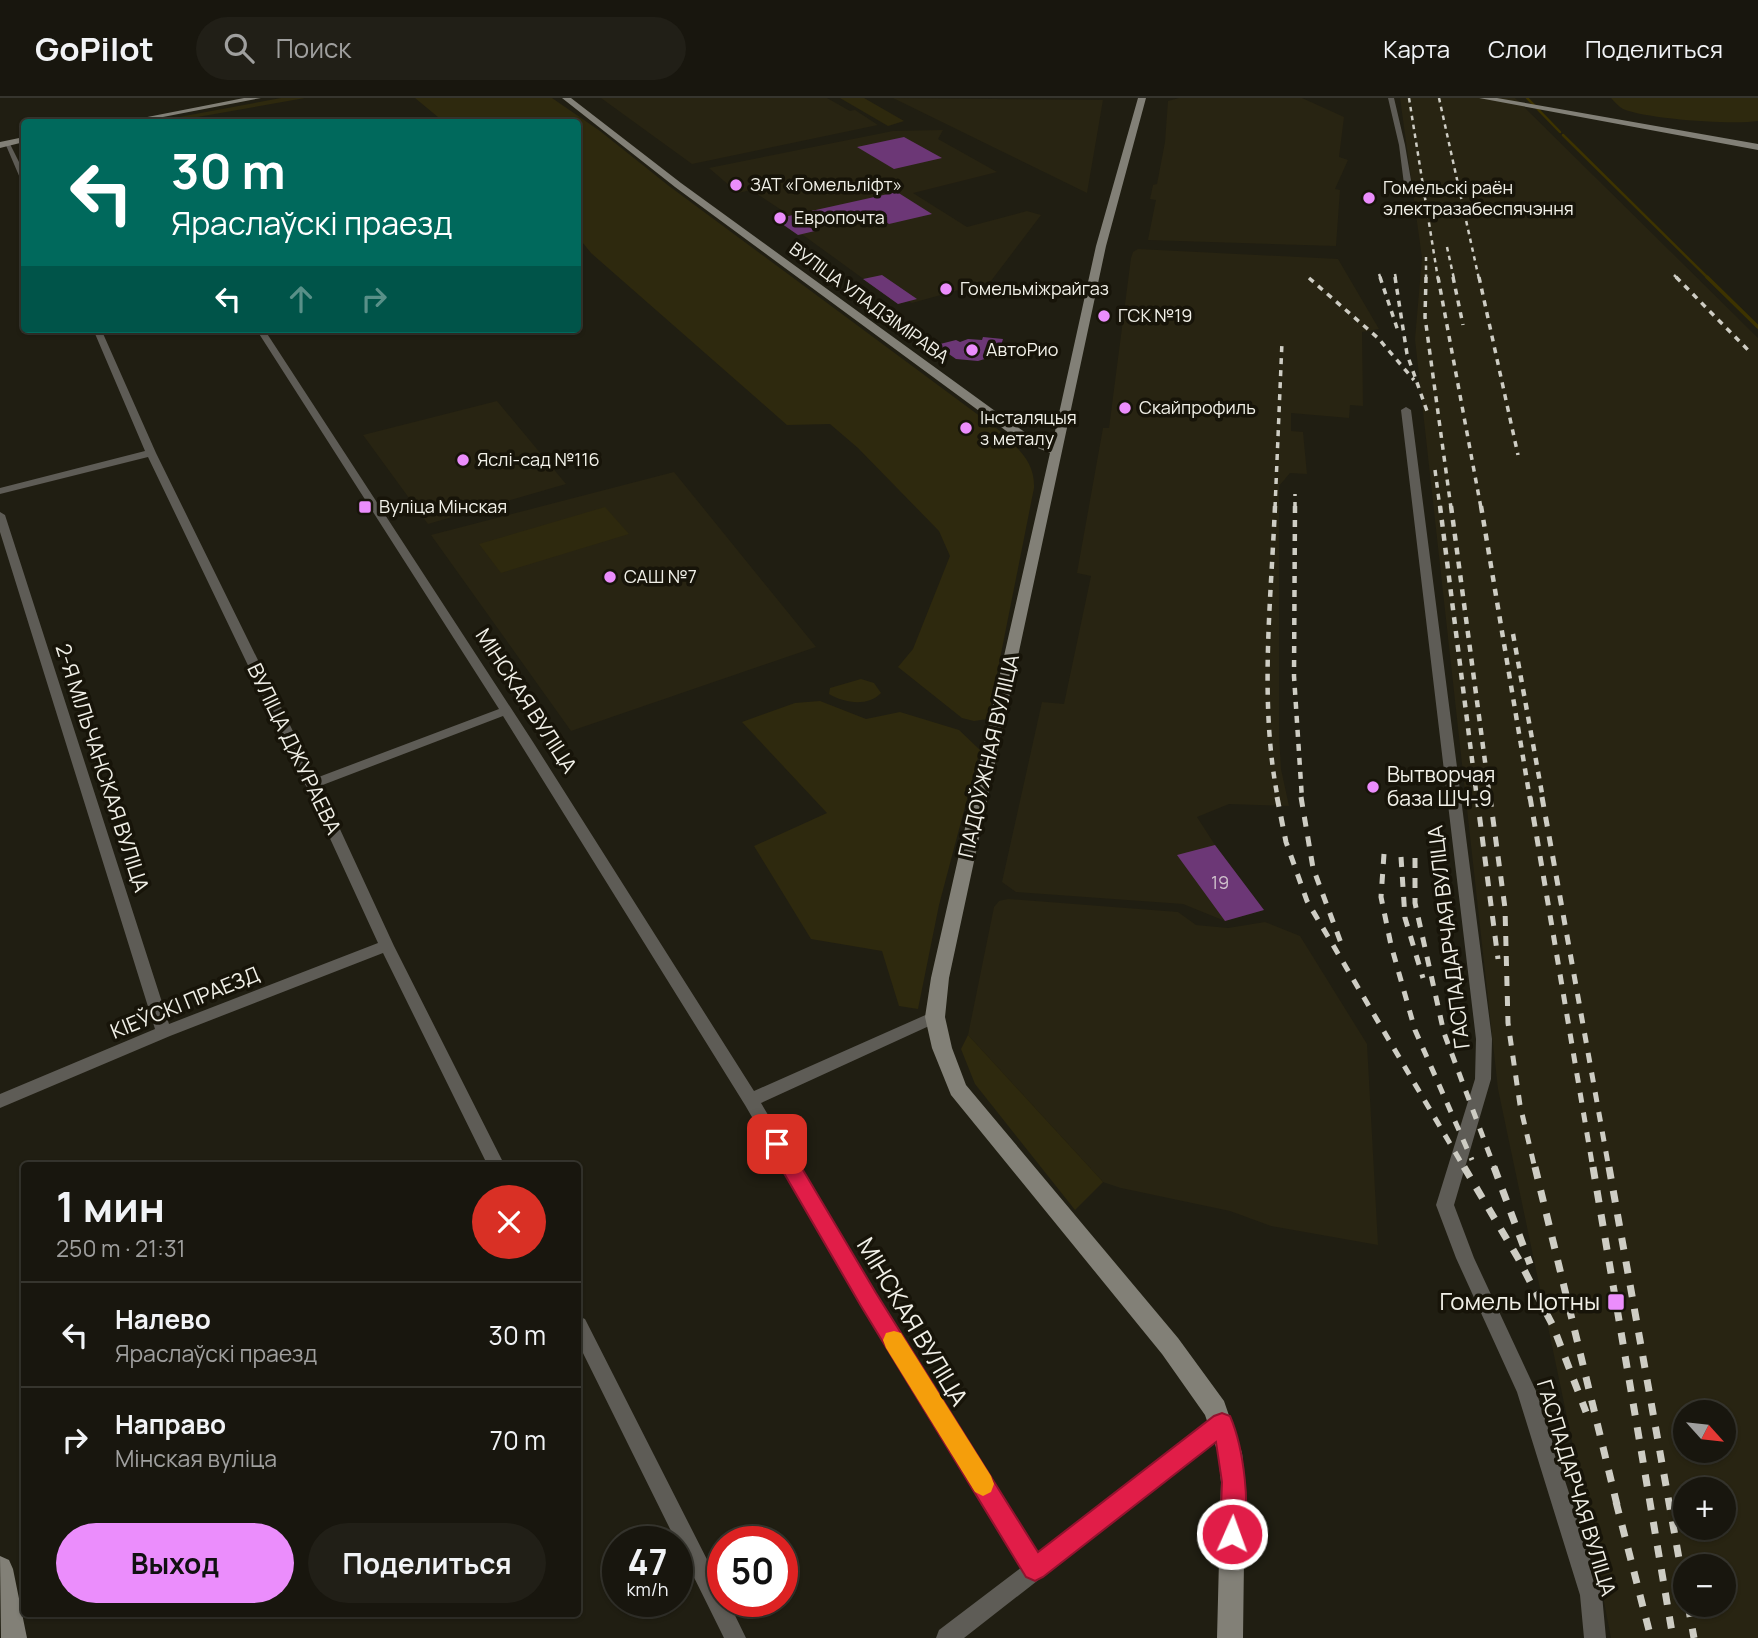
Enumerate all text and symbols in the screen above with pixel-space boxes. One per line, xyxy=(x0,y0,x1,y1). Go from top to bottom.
search box xyxy=(196,17,686,80)
text: GoPilot xyxy=(35,26,154,71)
icon: search xyxy=(220,29,258,67)
text: Поиск xyxy=(276,30,351,66)
text: Карта xyxy=(1383,32,1450,65)
text: Слои xyxy=(1488,32,1547,65)
text: Поделиться xyxy=(1585,32,1723,65)
text: 30 m xyxy=(171,137,286,204)
icon: left xyxy=(56,147,147,238)
place label: ЗАТ «Гомельліфт» xyxy=(750,172,902,196)
place label: Гомельскі раён электразабеспячэння xyxy=(1383,175,1574,220)
marker: ЗАТ «Гомельліфт» xyxy=(728,177,744,193)
marker: Гомельскі раён электразабеспячэння xyxy=(1361,190,1377,206)
text: Яраслаўскі праезд xyxy=(171,201,452,245)
place label: Европочта xyxy=(794,205,885,229)
marker: Европочта xyxy=(772,210,788,226)
street label: ВУЛІЦА УЛАДЗІМІРАВА xyxy=(785,236,955,369)
place label: Гомельміжрайгаз xyxy=(960,276,1109,300)
icon: left xyxy=(209,280,247,318)
icon: ahead xyxy=(282,280,320,318)
icon: right xyxy=(355,280,393,318)
marker: Гомельміжрайгаз xyxy=(938,281,954,297)
place label: ГСК №19 xyxy=(1118,303,1192,327)
marker: ГСК №19 xyxy=(1096,308,1112,324)
place label: АвтоРио xyxy=(986,337,1058,361)
marker: АвтоРио xyxy=(964,342,980,358)
place label: Скайпрофиль xyxy=(1139,395,1256,419)
marker: Скайпрофиль xyxy=(1117,400,1133,416)
place label: Інсталяцыя з металу xyxy=(980,405,1077,450)
marker: Інсталяцыя з металу xyxy=(958,420,974,436)
place label: Яслі-сад №116 xyxy=(477,447,600,471)
marker: Яслі-сад №116 xyxy=(455,452,471,468)
place label: Вуліца Мінская xyxy=(379,494,507,518)
marker: Вуліца Мінская xyxy=(357,499,373,515)
place label: САШ №7 xyxy=(624,564,697,588)
marker: САШ №7 xyxy=(602,569,618,585)
street label: МІНСКАЯ ВУЛІЦА xyxy=(470,623,584,778)
street label: 2-Я МІЛЬЧАНСКАЯ ВУЛІЦА xyxy=(50,640,156,895)
street label: ПАДОЎЖНАЯ ВУЛІЦА xyxy=(951,651,1025,860)
street label: ВУЛІЦА ДЖУРАЕВА xyxy=(241,658,348,839)
place label: Вытворчая база ШЧ-9 xyxy=(1387,760,1495,812)
marker: Вытворчая база ШЧ-9 xyxy=(1365,779,1381,795)
street label: ГАСПАДАРЧАЯ ВУЛІЦА xyxy=(1420,824,1476,1050)
house number: 19 xyxy=(1211,870,1229,894)
street label: КІЕЎСКІ ПРАЕЗД xyxy=(106,959,263,1045)
pin xyxy=(747,1114,807,1174)
icon: arrive xyxy=(758,1125,796,1163)
text: 1 мин xyxy=(56,1177,165,1235)
button: close xyxy=(472,1185,546,1259)
street label: МІНСКАЯ ВУЛІЦА xyxy=(850,1231,977,1412)
text: 250 m · 21:31 xyxy=(56,1232,186,1264)
place label: Гомель Цотны xyxy=(1439,1284,1600,1317)
marker: Гомель Цотны xyxy=(1606,1292,1626,1312)
text: Налево xyxy=(115,1301,211,1337)
icon: left xyxy=(56,1316,94,1354)
text: 30 m xyxy=(489,1317,546,1353)
text: Яраслаўскі праезд xyxy=(115,1337,317,1369)
street label: ГАСПАДАРЧАЯ ВУЛІЦА xyxy=(1531,1376,1623,1599)
north arrow xyxy=(1673,1400,1736,1463)
map controls xyxy=(1673,1400,1736,1617)
text: Направо xyxy=(115,1406,226,1442)
icon: right xyxy=(56,1421,94,1459)
text: 70 m xyxy=(490,1422,546,1458)
text: Мінская вуліца xyxy=(115,1442,277,1474)
button: + xyxy=(1673,1477,1736,1540)
position arrow xyxy=(1195,1497,1269,1571)
button: Выход xyxy=(56,1523,294,1603)
button: Поделиться xyxy=(308,1523,546,1603)
speed limit sign: 50 xyxy=(707,1526,798,1617)
text: 47 xyxy=(628,1538,667,1586)
button: − xyxy=(1673,1554,1736,1617)
text: km/h xyxy=(627,1577,668,1601)

